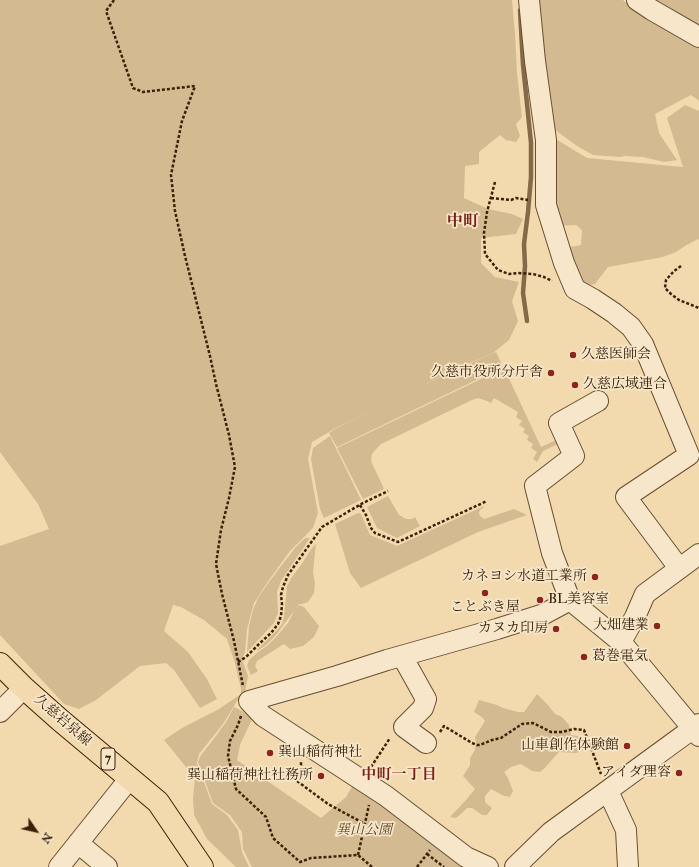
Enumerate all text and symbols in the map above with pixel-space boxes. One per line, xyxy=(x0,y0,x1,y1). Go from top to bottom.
district label: 中町 xyxy=(447,213,479,233)
place label: 久慈医師会 xyxy=(581,347,651,363)
marker: 久慈医師会 xyxy=(568,350,578,360)
place label: 久慈市役所分庁舎 xyxy=(431,365,543,381)
marker: 久慈市役所分庁舎 xyxy=(546,368,556,378)
place label: 久慈広域連合 xyxy=(583,377,667,393)
marker: 久慈広域連合 xyxy=(570,380,580,390)
place label: カネヨシ水道工業所 xyxy=(461,569,587,585)
marker: カネヨシ水道工業所 xyxy=(590,572,600,582)
marker: ことぶき屋 xyxy=(480,588,490,598)
place label: BL美容室 xyxy=(548,592,609,608)
marker: BL美容室 xyxy=(535,595,545,605)
place label: ことぶき屋 xyxy=(450,600,520,616)
place label: 大畑建業 xyxy=(593,618,649,634)
place label: カヌカ印房 xyxy=(478,621,548,637)
marker: 大畑建業 xyxy=(652,621,662,631)
marker: カヌカ印房 xyxy=(551,624,561,634)
place label: 葛巻電気 xyxy=(592,649,648,665)
marker: 葛巻電気 xyxy=(579,652,589,662)
street label: 久慈岩泉線 xyxy=(30,692,94,750)
place label: 山車創作体験館 xyxy=(521,738,619,754)
marker: 山車創作体験館 xyxy=(622,741,632,751)
place label: 巽山稲荷神社 xyxy=(278,745,362,761)
road number: 7 xyxy=(101,748,115,770)
marker: 巽山稲荷神社 xyxy=(265,748,275,758)
place label: アイダ理容 xyxy=(601,765,671,781)
district label: 中町一丁目 xyxy=(362,767,436,785)
place label: 巽山稲荷神社社務所 xyxy=(187,768,313,784)
marker: アイダ理容 xyxy=(674,768,684,778)
marker: 巽山稲荷神社社務所 xyxy=(316,771,326,781)
north arrow xyxy=(16,811,56,851)
park label: 巽山公園 xyxy=(336,823,392,839)
text: N xyxy=(38,830,55,846)

